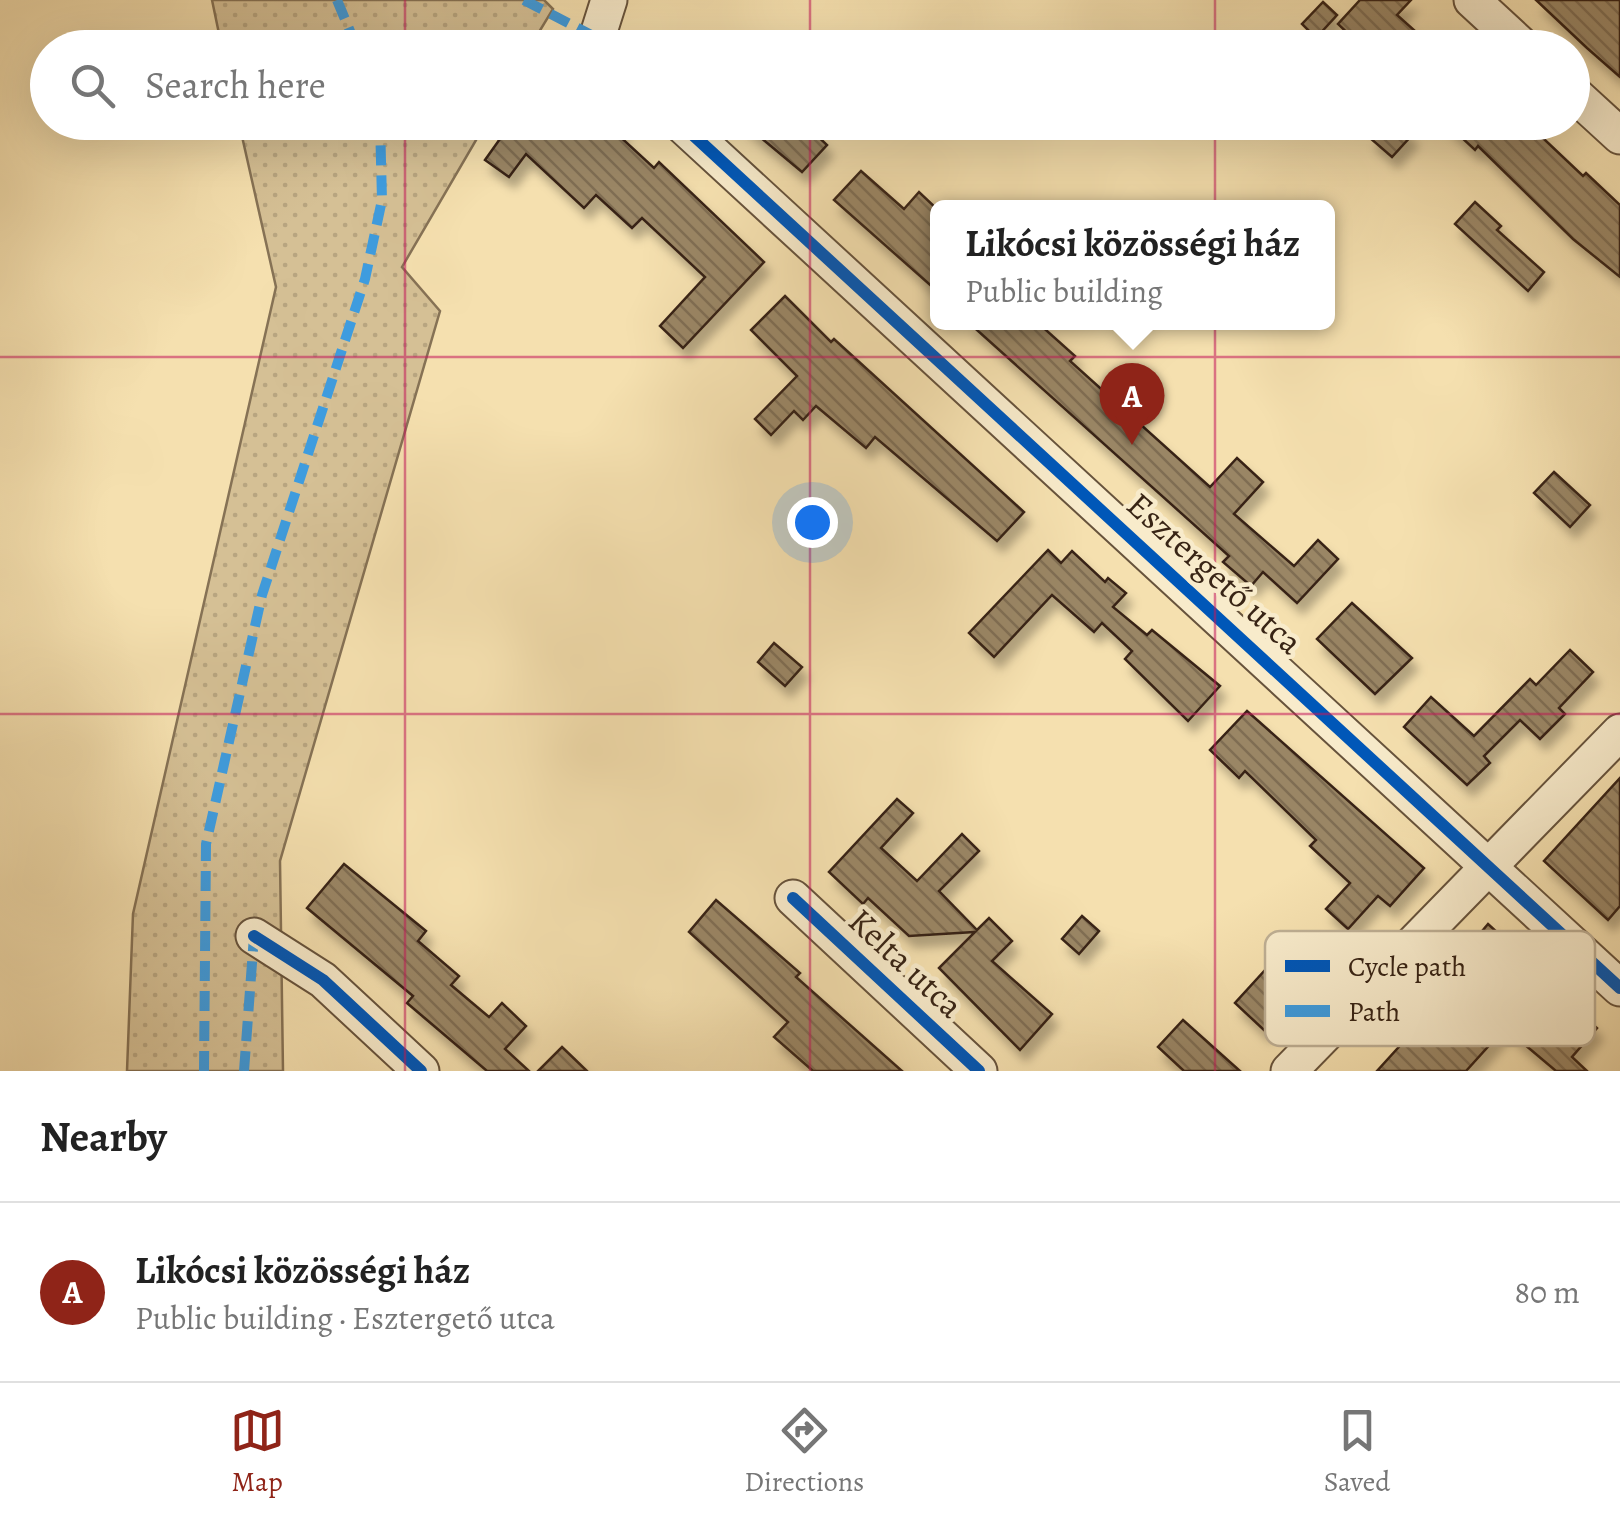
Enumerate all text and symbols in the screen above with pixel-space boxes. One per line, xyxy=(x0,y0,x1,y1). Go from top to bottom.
search box xyxy=(30,30,1590,140)
icon: search xyxy=(65,58,120,113)
text: Search here xyxy=(145,59,326,111)
popup xyxy=(930,200,1335,330)
text: Likócsi közösségi ház xyxy=(965,217,1300,269)
text: Public building xyxy=(965,269,1163,313)
pin: A xyxy=(1100,362,1164,445)
street label: Esztergető utca xyxy=(1116,481,1314,666)
your location xyxy=(787,497,838,548)
street label: Kelta utca xyxy=(838,897,975,1029)
legend xyxy=(1265,931,1595,1046)
text: Cycle path xyxy=(1348,948,1466,986)
text: Path xyxy=(1348,993,1400,1031)
text: Nearby xyxy=(40,1108,167,1165)
text: Likócsi közösségi ház xyxy=(135,1244,470,1296)
text: A xyxy=(62,1270,83,1314)
text: 80 m xyxy=(1514,1270,1580,1314)
text: Public building · Esztergető utca xyxy=(135,1296,555,1340)
tab: Map xyxy=(230,1403,285,1501)
tab: Directions xyxy=(744,1403,864,1501)
tab: Saved xyxy=(1324,1403,1390,1501)

